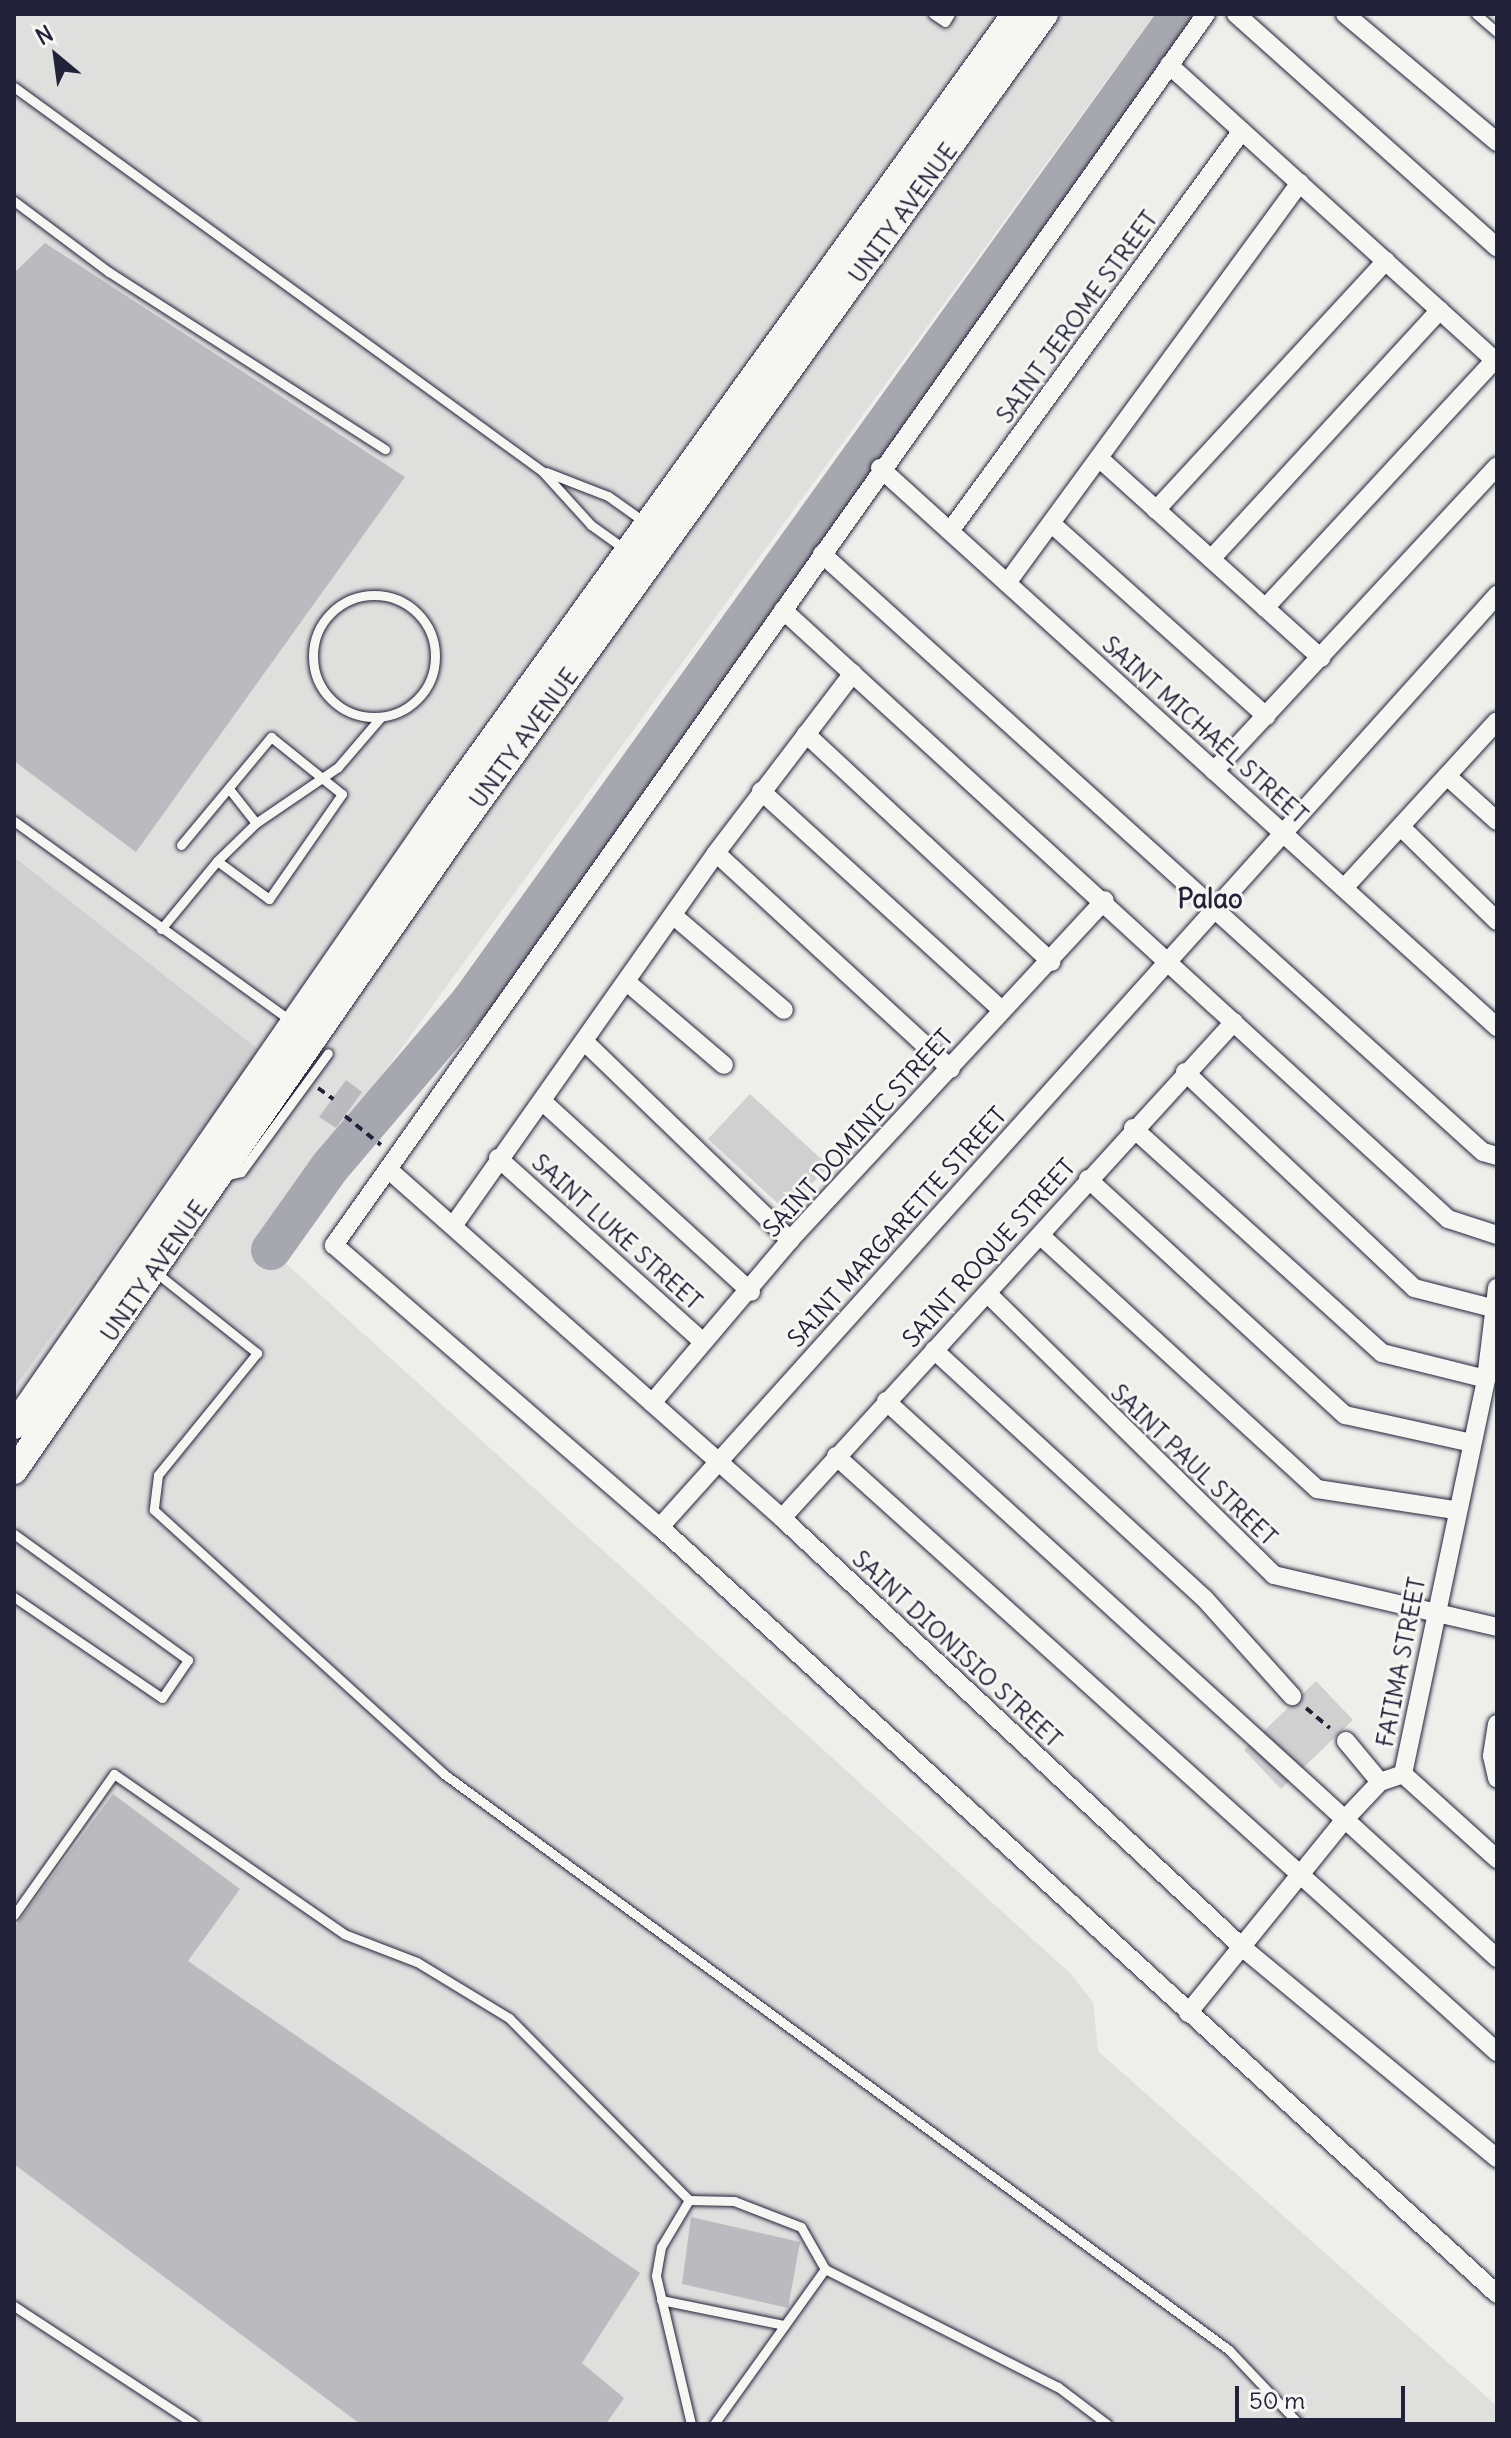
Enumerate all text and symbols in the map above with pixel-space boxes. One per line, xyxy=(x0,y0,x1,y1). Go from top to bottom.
north arrow xyxy=(16,16,96,96)
text: N xyxy=(31,19,58,51)
street label: UNITY AVENUE xyxy=(843,137,963,289)
street label: SAINT JEROME STREET xyxy=(990,205,1164,429)
street label: SAINT MICHAEL STREET xyxy=(1096,630,1314,830)
street label: UNITY AVENUE xyxy=(464,662,584,814)
district label: Palao xyxy=(1178,883,1242,915)
street label: SAINT DOMINIC STREET xyxy=(757,1023,959,1243)
street label: SAINT MARGARETTE STREET xyxy=(782,1101,1012,1353)
street label: SAINT LUKE STREET xyxy=(526,1148,708,1316)
street label: SAINT ROQUE STREET xyxy=(897,1153,1081,1353)
street label: UNITY AVENUE xyxy=(95,1195,213,1347)
street label: SAINT PAUL STREET xyxy=(1105,1378,1283,1552)
street label: SAINT DIONISIO STREET xyxy=(846,1544,1068,1754)
street label: FATIMA STREET xyxy=(1370,1575,1432,1749)
scale bar xyxy=(1239,2370,1409,2420)
text: 50 m xyxy=(1249,2385,1305,2415)

